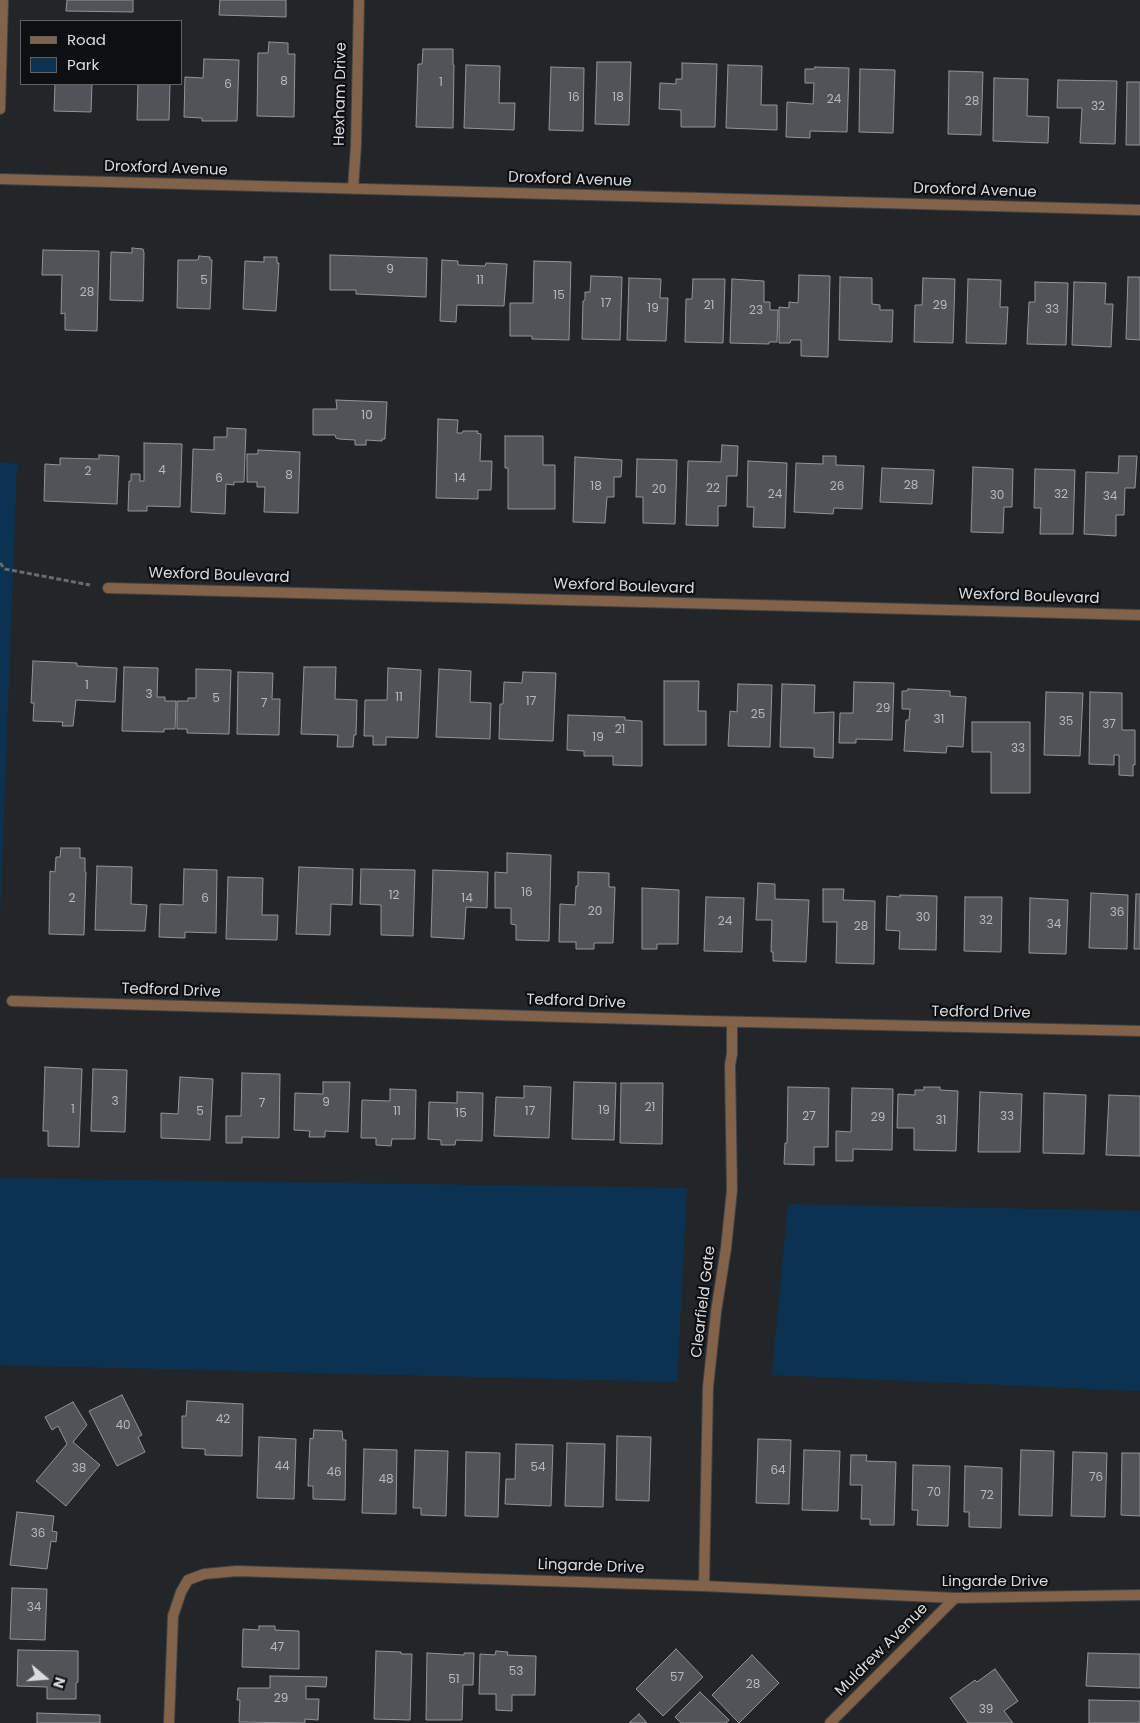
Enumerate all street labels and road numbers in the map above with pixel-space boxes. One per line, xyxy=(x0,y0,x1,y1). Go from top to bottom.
street label: Hexham Drive xyxy=(331,42,351,146)
street label: Droxford Avenue xyxy=(104,158,228,180)
street label: Droxford Avenue xyxy=(508,169,632,191)
street label: Droxford Avenue xyxy=(913,180,1037,202)
street label: Wexford Boulevard xyxy=(148,565,290,587)
street label: Wexford Boulevard xyxy=(553,576,695,598)
street label: Wexford Boulevard xyxy=(958,586,1100,608)
street label: Tedford Drive xyxy=(121,980,221,1002)
street label: Tedford Drive xyxy=(526,991,626,1013)
street label: Tedford Drive xyxy=(931,1003,1031,1023)
street label: Clearfield Gate xyxy=(688,1245,720,1359)
street label: Lingarde Drive xyxy=(537,1556,645,1578)
street label: Lingarde Drive xyxy=(942,1573,1048,1591)
street label: Muldrew Avenue xyxy=(832,1600,932,1700)

